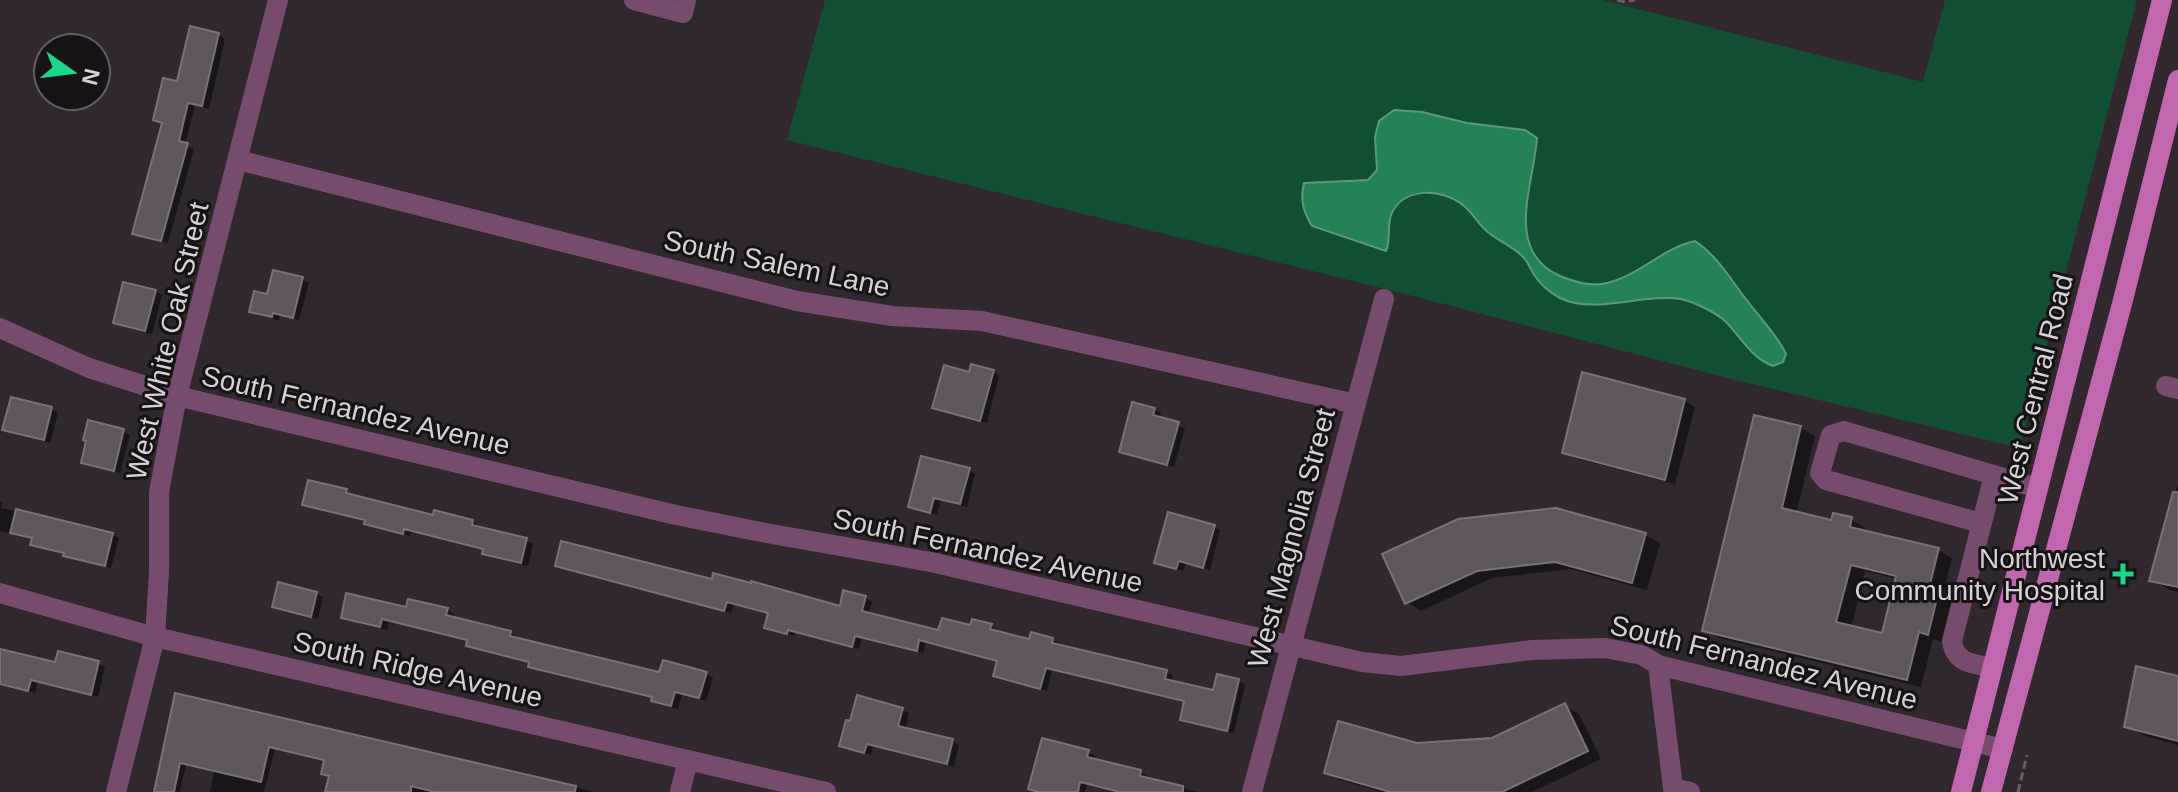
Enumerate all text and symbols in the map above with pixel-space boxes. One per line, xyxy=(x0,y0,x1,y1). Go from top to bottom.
north arrow xyxy=(32,32,112,112)
text: N xyxy=(77,66,105,87)
street label: West White Oak Street xyxy=(120,199,215,483)
street label: South Salem Lane xyxy=(661,224,893,303)
street label: West Central Road xyxy=(1992,271,2079,507)
street label: South Fernandez Avenue xyxy=(199,360,513,461)
street label: West Magnolia Street xyxy=(1242,405,1341,671)
street label: South Fernandez Avenue xyxy=(830,503,1145,598)
place label: Northwest Community Hospital xyxy=(1854,543,2105,606)
marker: Northwest Community Hospital xyxy=(2112,563,2134,585)
street label: South Fernandez Avenue xyxy=(1607,609,1921,716)
street label: South Ridge Avenue xyxy=(290,626,546,713)

